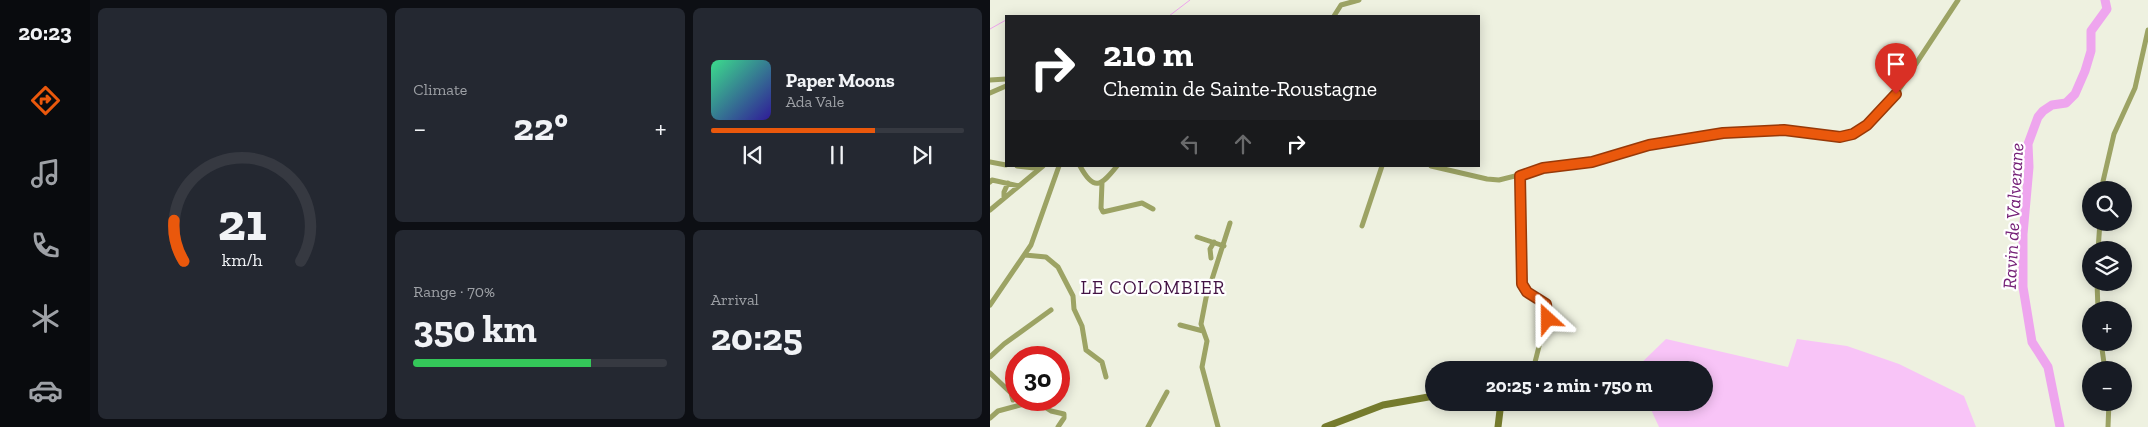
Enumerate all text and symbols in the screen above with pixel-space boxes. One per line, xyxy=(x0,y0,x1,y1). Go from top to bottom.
text: 20:23 xyxy=(18,19,72,46)
text: 210 m xyxy=(1103,33,1193,75)
icon: right xyxy=(1020,35,1085,100)
pin xyxy=(1875,43,1917,94)
icon: arrive xyxy=(1882,50,1910,78)
text: Paper Moons xyxy=(786,69,895,92)
text: Chemin de Sainte-Roustagne xyxy=(1103,75,1377,102)
text: Climate xyxy=(413,80,467,99)
icon: directions xyxy=(28,83,63,118)
text: Ada Vale xyxy=(786,92,844,111)
text: 22° xyxy=(513,104,568,150)
text: − xyxy=(413,112,426,145)
text: + xyxy=(655,112,667,145)
icon: left xyxy=(1176,130,1204,158)
icon: ahead xyxy=(1229,130,1257,158)
icon: right xyxy=(1282,130,1310,158)
icon: previous xyxy=(739,141,767,169)
icon: pause xyxy=(823,141,851,169)
icon: next xyxy=(908,141,936,169)
water label: Ravin de Valverane xyxy=(1998,142,2028,290)
icon: music xyxy=(28,156,63,191)
map controls xyxy=(2082,181,2132,411)
button: search xyxy=(2082,181,2132,231)
text: 21 xyxy=(218,191,267,253)
icon: phone xyxy=(28,228,63,263)
button: layers xyxy=(2082,241,2132,291)
text: km/h xyxy=(222,249,263,271)
district label: LE COLOMBIER xyxy=(1081,276,1225,299)
text: Range · 70% xyxy=(413,282,495,301)
text: Arrival xyxy=(711,290,759,309)
position arrow xyxy=(1521,292,1573,344)
icon: climate xyxy=(28,301,63,336)
button: + xyxy=(2082,301,2132,351)
text: 350 km xyxy=(413,306,537,352)
text: 20:25 xyxy=(711,314,803,360)
speed limit sign: 30 xyxy=(1005,346,1070,411)
button: − xyxy=(2082,361,2132,411)
icon: car xyxy=(28,373,63,408)
text: 20:25 · 2 min · 750 m xyxy=(1486,374,1652,397)

